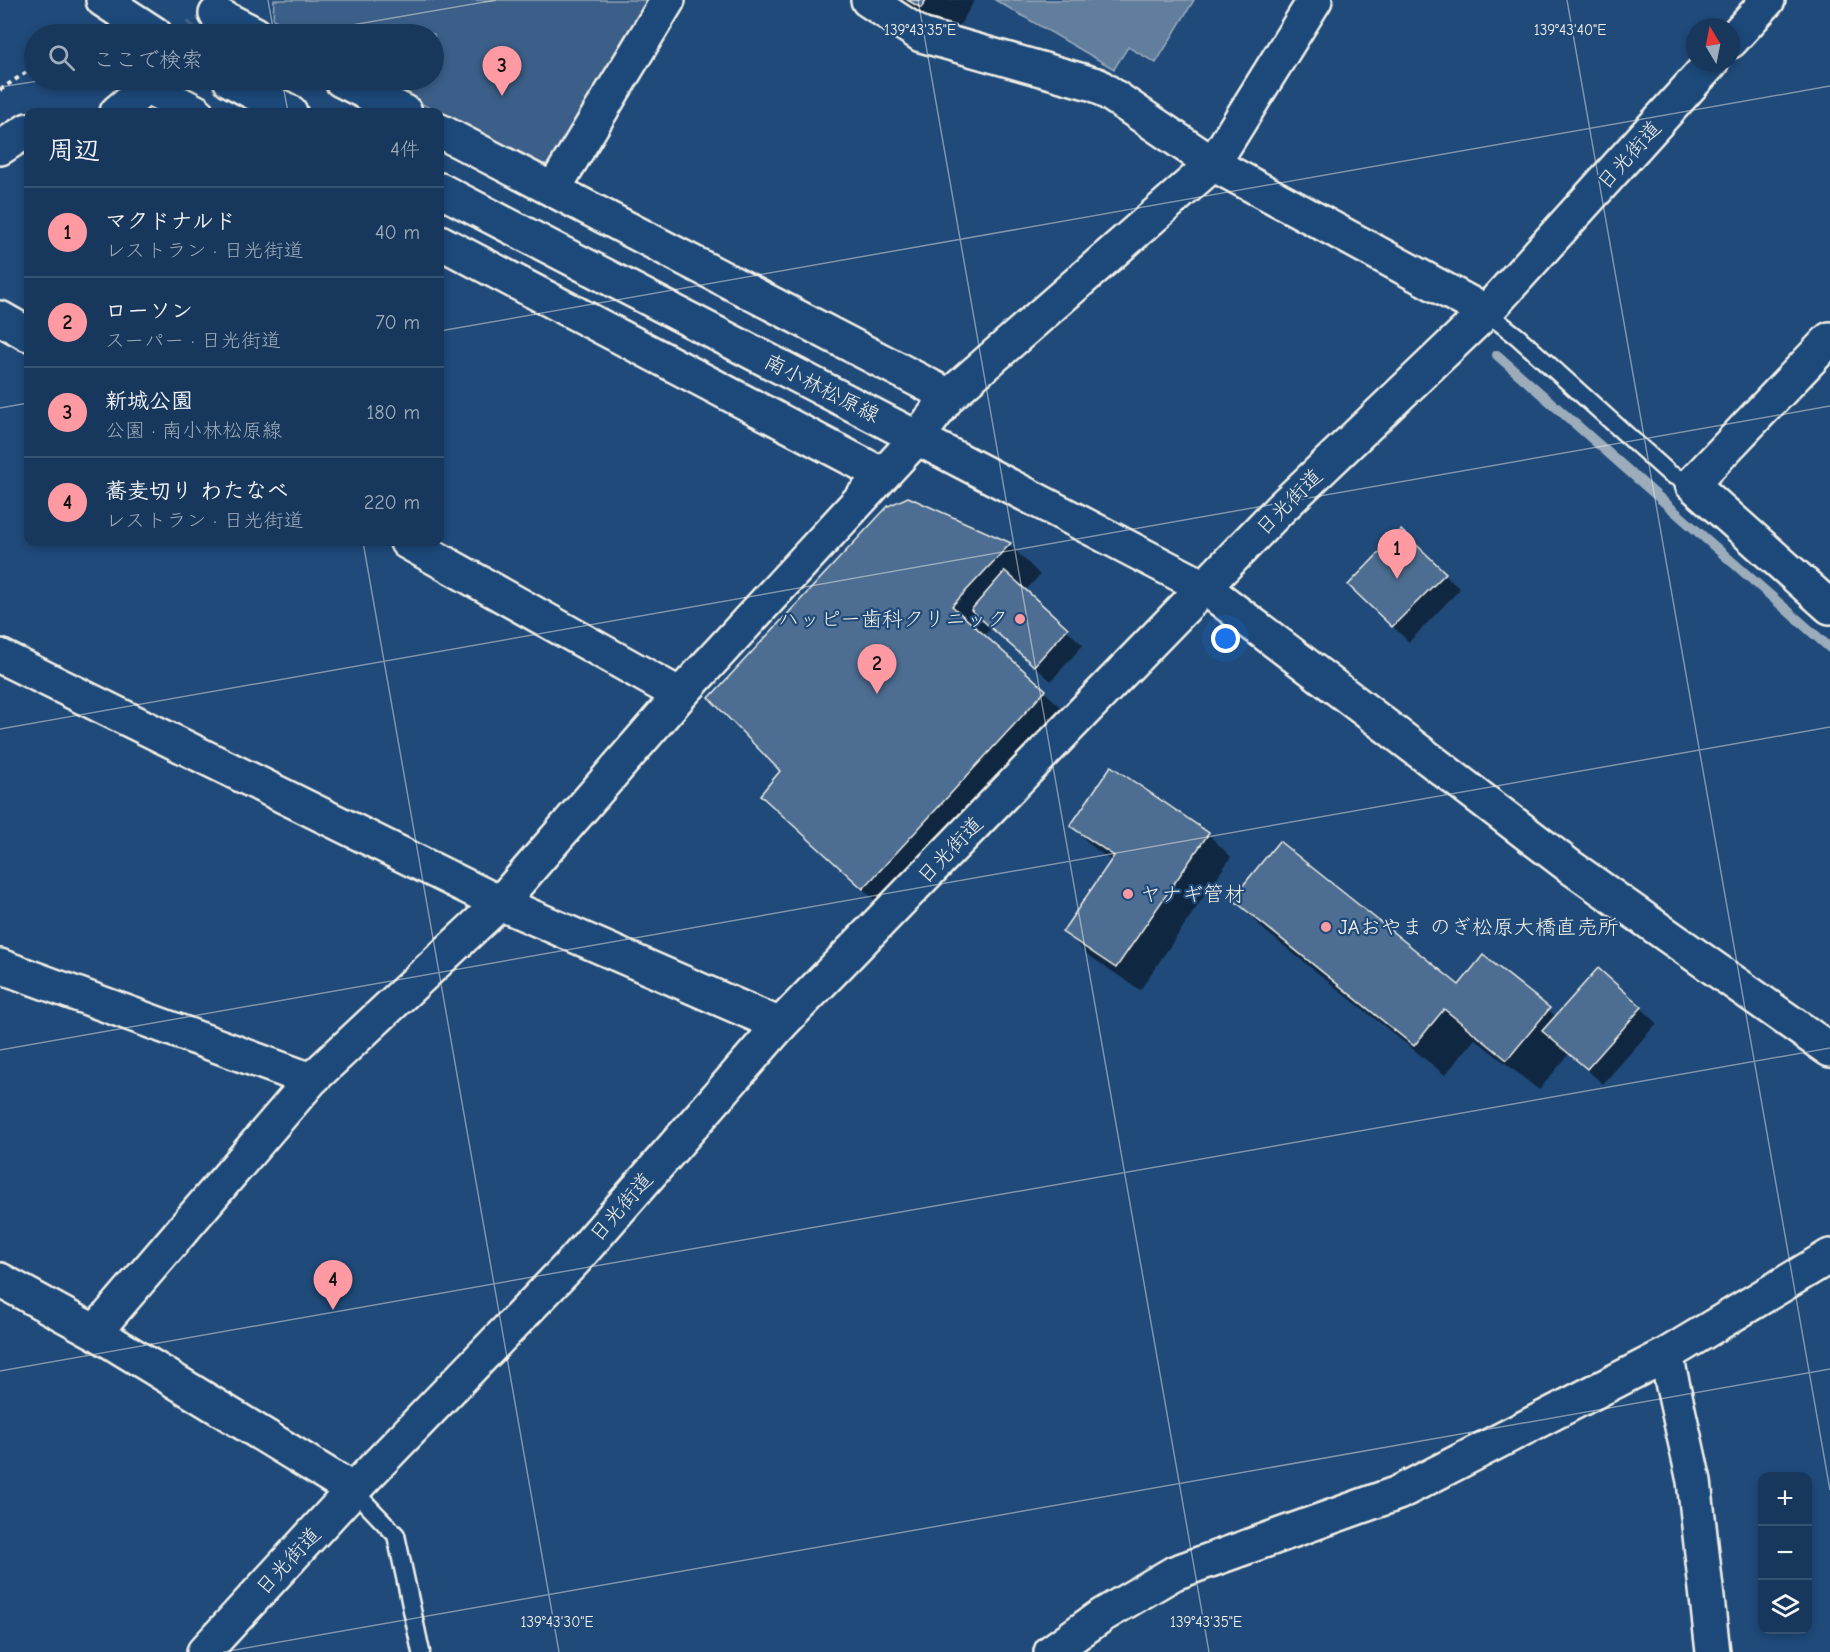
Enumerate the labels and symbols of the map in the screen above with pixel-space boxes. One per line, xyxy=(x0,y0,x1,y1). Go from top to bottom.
north arrow xyxy=(1686,18,1740,72)
text: 139°43'35"E xyxy=(884,21,956,39)
text: 139°43'40"E xyxy=(1534,21,1606,39)
pin: 3 xyxy=(482,46,522,96)
street label: 日光街道 xyxy=(1592,116,1666,194)
street label: 南小林松原線 xyxy=(760,349,884,427)
street label: 日光街道 xyxy=(1251,464,1327,540)
pin: 1 xyxy=(1378,530,1416,579)
place label: ハッピー歯科クリニック xyxy=(778,607,1008,631)
marker: ハッピー歯科クリニック xyxy=(1013,612,1027,626)
your location xyxy=(1211,624,1240,653)
pin: 2 xyxy=(858,644,896,694)
street label: 日光街道 xyxy=(912,811,988,889)
place label: ヤナギ管材 xyxy=(1140,882,1245,906)
marker: ヤナギ管材 xyxy=(1121,887,1135,901)
place label: JAおやま のぎ松原大橋直売所 xyxy=(1338,915,1619,939)
marker: JAおやま のぎ松原大橋直売所 xyxy=(1319,920,1333,934)
street label: 日光街道 xyxy=(584,1167,658,1247)
pin: 4 xyxy=(314,1260,352,1310)
street label: 日光街道 xyxy=(251,1522,325,1600)
text: 139°43'30"E xyxy=(521,1613,593,1631)
text: 139°43'35"E xyxy=(1170,1613,1242,1631)

